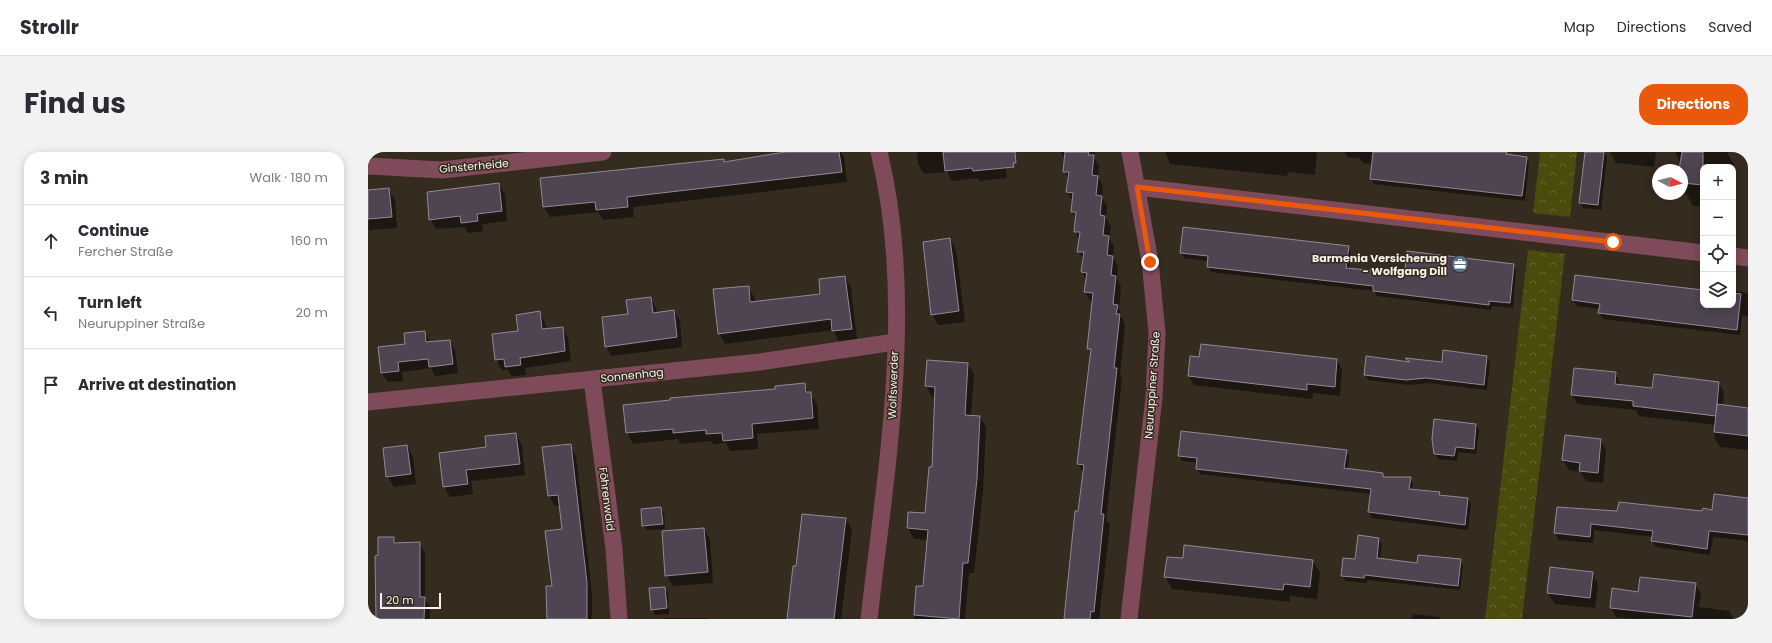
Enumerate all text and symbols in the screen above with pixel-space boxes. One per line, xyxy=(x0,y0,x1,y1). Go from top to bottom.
text: Strollr xyxy=(20,14,79,41)
text: Map xyxy=(1564,17,1595,37)
text: Directions xyxy=(1617,17,1686,37)
text: Saved xyxy=(1708,17,1752,37)
text: Find us xyxy=(24,84,126,123)
button: Directions xyxy=(1639,84,1748,125)
street label: Ginsterheide xyxy=(439,155,510,177)
north arrow xyxy=(1652,164,1688,200)
map controls xyxy=(1700,164,1736,308)
button: + xyxy=(1700,164,1736,200)
text: 3 min xyxy=(40,166,88,190)
text: Walk · 180 m xyxy=(250,168,328,187)
button: − xyxy=(1700,200,1736,236)
text: Continue xyxy=(78,220,149,241)
icon: ahead xyxy=(40,230,62,252)
text: 160 m xyxy=(291,231,328,250)
route start xyxy=(1604,233,1622,251)
button: locate xyxy=(1700,236,1736,272)
text: Fercher Straße xyxy=(78,242,173,261)
place label: Barmenia Versicherung - Wolfgang Dill xyxy=(1312,250,1447,279)
route end xyxy=(1141,253,1159,271)
office icon: Barmenia Versicherung - Wolfgang Dill xyxy=(1450,254,1470,274)
button: layers xyxy=(1700,272,1736,308)
text: Turn left xyxy=(78,292,142,313)
icon: left xyxy=(40,302,62,324)
text: 20 m xyxy=(295,303,328,322)
text: Neuruppiner Straße xyxy=(78,314,205,333)
street label: Neuruppiner Straße xyxy=(1140,331,1164,439)
street label: Wolfswerder xyxy=(884,351,902,419)
street label: Sonnenhag xyxy=(600,364,664,386)
icon: arrive xyxy=(40,374,62,396)
text: Arrive at destination xyxy=(78,374,236,395)
street label: Föhrenwald xyxy=(595,466,619,532)
scale bar xyxy=(380,591,441,610)
text: 20 m xyxy=(386,592,414,608)

